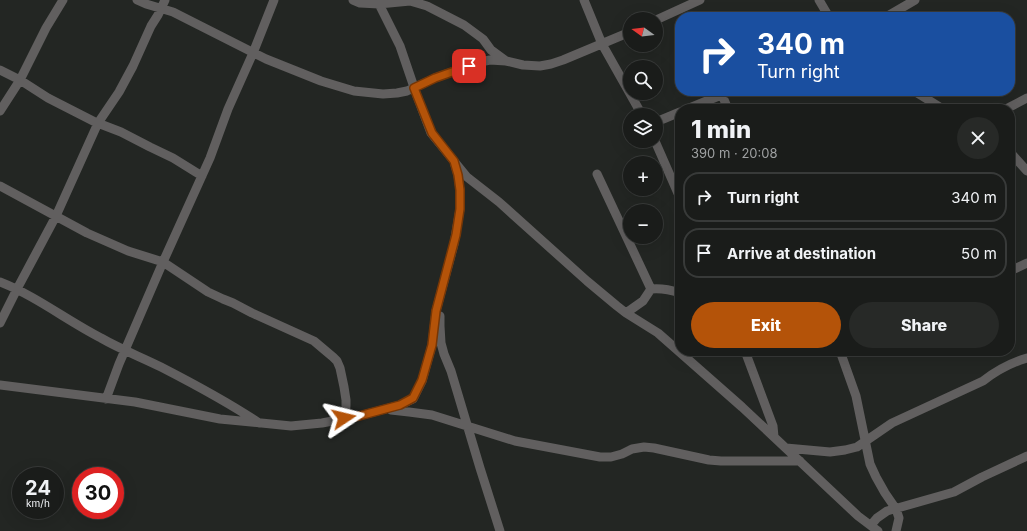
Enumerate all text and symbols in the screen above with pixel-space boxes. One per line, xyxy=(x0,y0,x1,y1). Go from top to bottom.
north arrow xyxy=(623,12,663,52)
map controls xyxy=(623,12,663,244)
text: 340 m xyxy=(757,27,845,61)
icon: right xyxy=(691,28,743,80)
pin xyxy=(452,49,486,83)
icon: arrive xyxy=(458,55,480,77)
button: search xyxy=(623,60,663,100)
text: Turn right xyxy=(757,61,840,82)
button: layers xyxy=(623,108,663,148)
text: 1 min xyxy=(691,115,751,144)
button: close xyxy=(957,117,999,159)
text: 390 m · 20:08 xyxy=(691,145,778,161)
button: + xyxy=(623,156,663,196)
icon: right xyxy=(693,186,715,208)
text: Turn right xyxy=(727,188,799,207)
text: 340 m xyxy=(951,188,997,207)
button: − xyxy=(623,204,663,244)
icon: arrive xyxy=(693,242,715,264)
text: Arrive at destination xyxy=(727,244,876,263)
text: 50 m xyxy=(961,244,997,263)
button: Exit xyxy=(691,302,841,348)
button: Share xyxy=(849,302,999,348)
position arrow xyxy=(323,397,365,439)
speed limit sign: 30 xyxy=(72,467,124,519)
text: 24 xyxy=(25,476,51,500)
text: km/h xyxy=(26,497,50,509)

